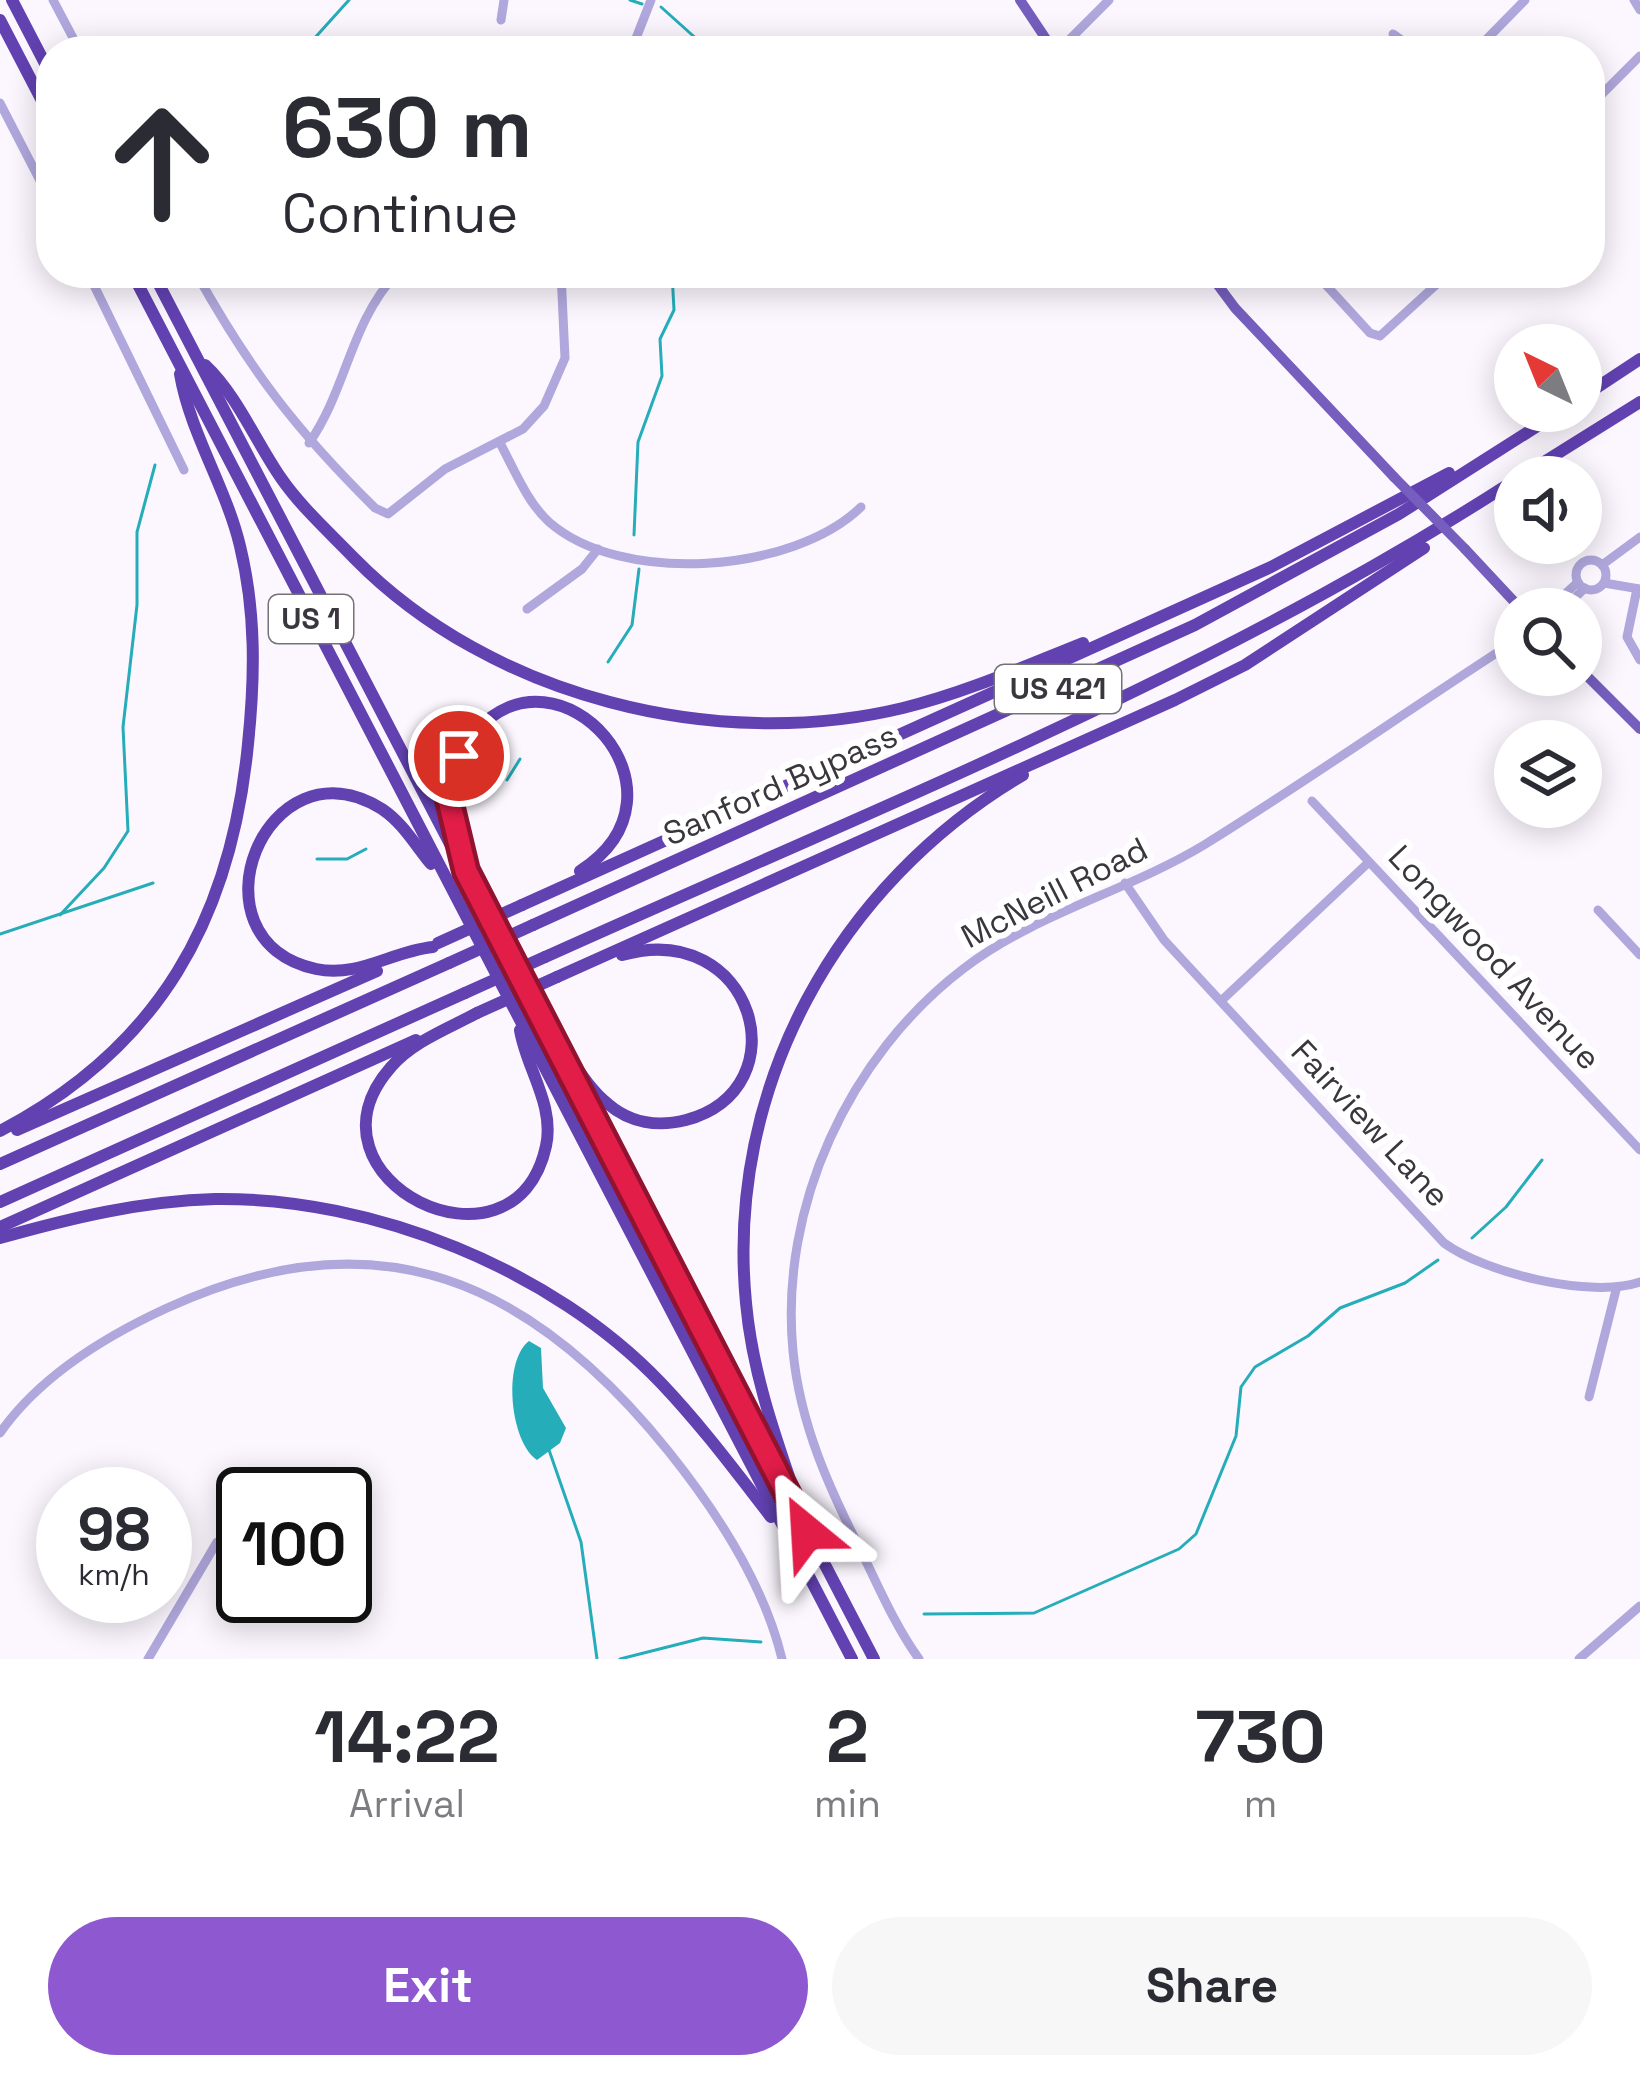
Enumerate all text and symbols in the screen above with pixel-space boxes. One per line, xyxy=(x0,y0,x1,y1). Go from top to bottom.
text: 630 m xyxy=(282,74,533,182)
icon: ahead xyxy=(84,84,240,240)
text: Continue xyxy=(282,179,518,248)
north arrow xyxy=(1494,324,1602,432)
map controls xyxy=(1494,324,1602,828)
button: sound xyxy=(1494,456,1602,564)
button: search xyxy=(1494,588,1602,696)
road number: US 1 xyxy=(269,595,353,643)
road number: US 421 xyxy=(995,665,1121,713)
pin xyxy=(408,705,510,807)
street label: Sanford Bypass xyxy=(657,715,904,855)
button: layers xyxy=(1494,720,1602,828)
icon: arrive xyxy=(426,723,492,789)
street label: McNeill Road xyxy=(954,828,1155,958)
street label: Longwood Avenue xyxy=(1379,836,1609,1079)
street label: Fairview Lane xyxy=(1282,1031,1459,1216)
speed limit sign: 100 xyxy=(216,1467,372,1623)
position arrow xyxy=(744,1469,870,1595)
text: 98 xyxy=(77,1491,151,1568)
text: km/h xyxy=(78,1555,150,1594)
text: 14:22 xyxy=(314,1691,500,1783)
text: 2 xyxy=(826,1691,869,1783)
text: 730 xyxy=(1195,1691,1326,1783)
text: Arrival xyxy=(349,1779,465,1828)
text: min xyxy=(814,1779,881,1828)
text: m xyxy=(1244,1779,1277,1828)
button: Exit xyxy=(48,1917,808,2055)
button: Share xyxy=(832,1917,1592,2055)

